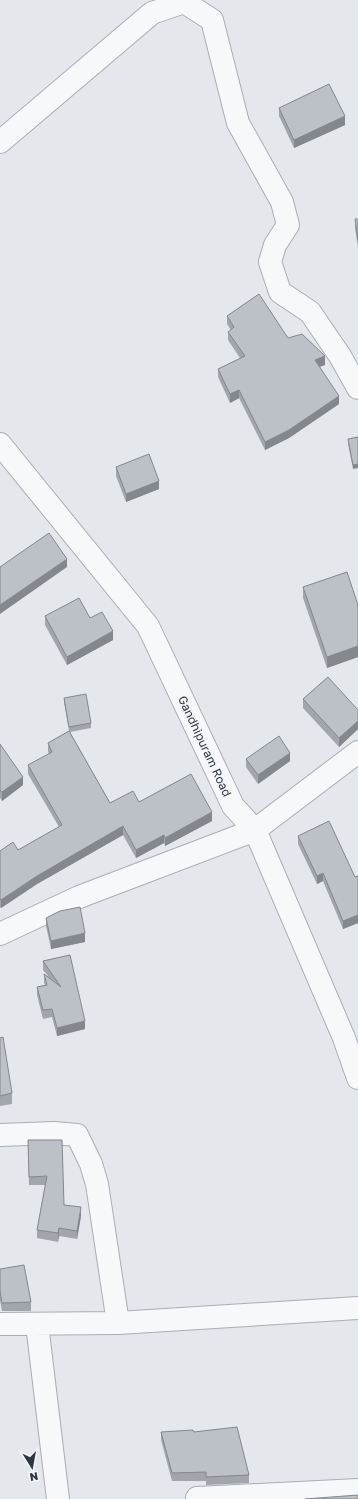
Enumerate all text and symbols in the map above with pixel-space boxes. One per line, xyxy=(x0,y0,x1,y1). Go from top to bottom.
street label: Gandhipuram Road xyxy=(175,693,235,799)
north arrow xyxy=(12,1447,52,1487)
text: N xyxy=(29,1470,39,1484)

